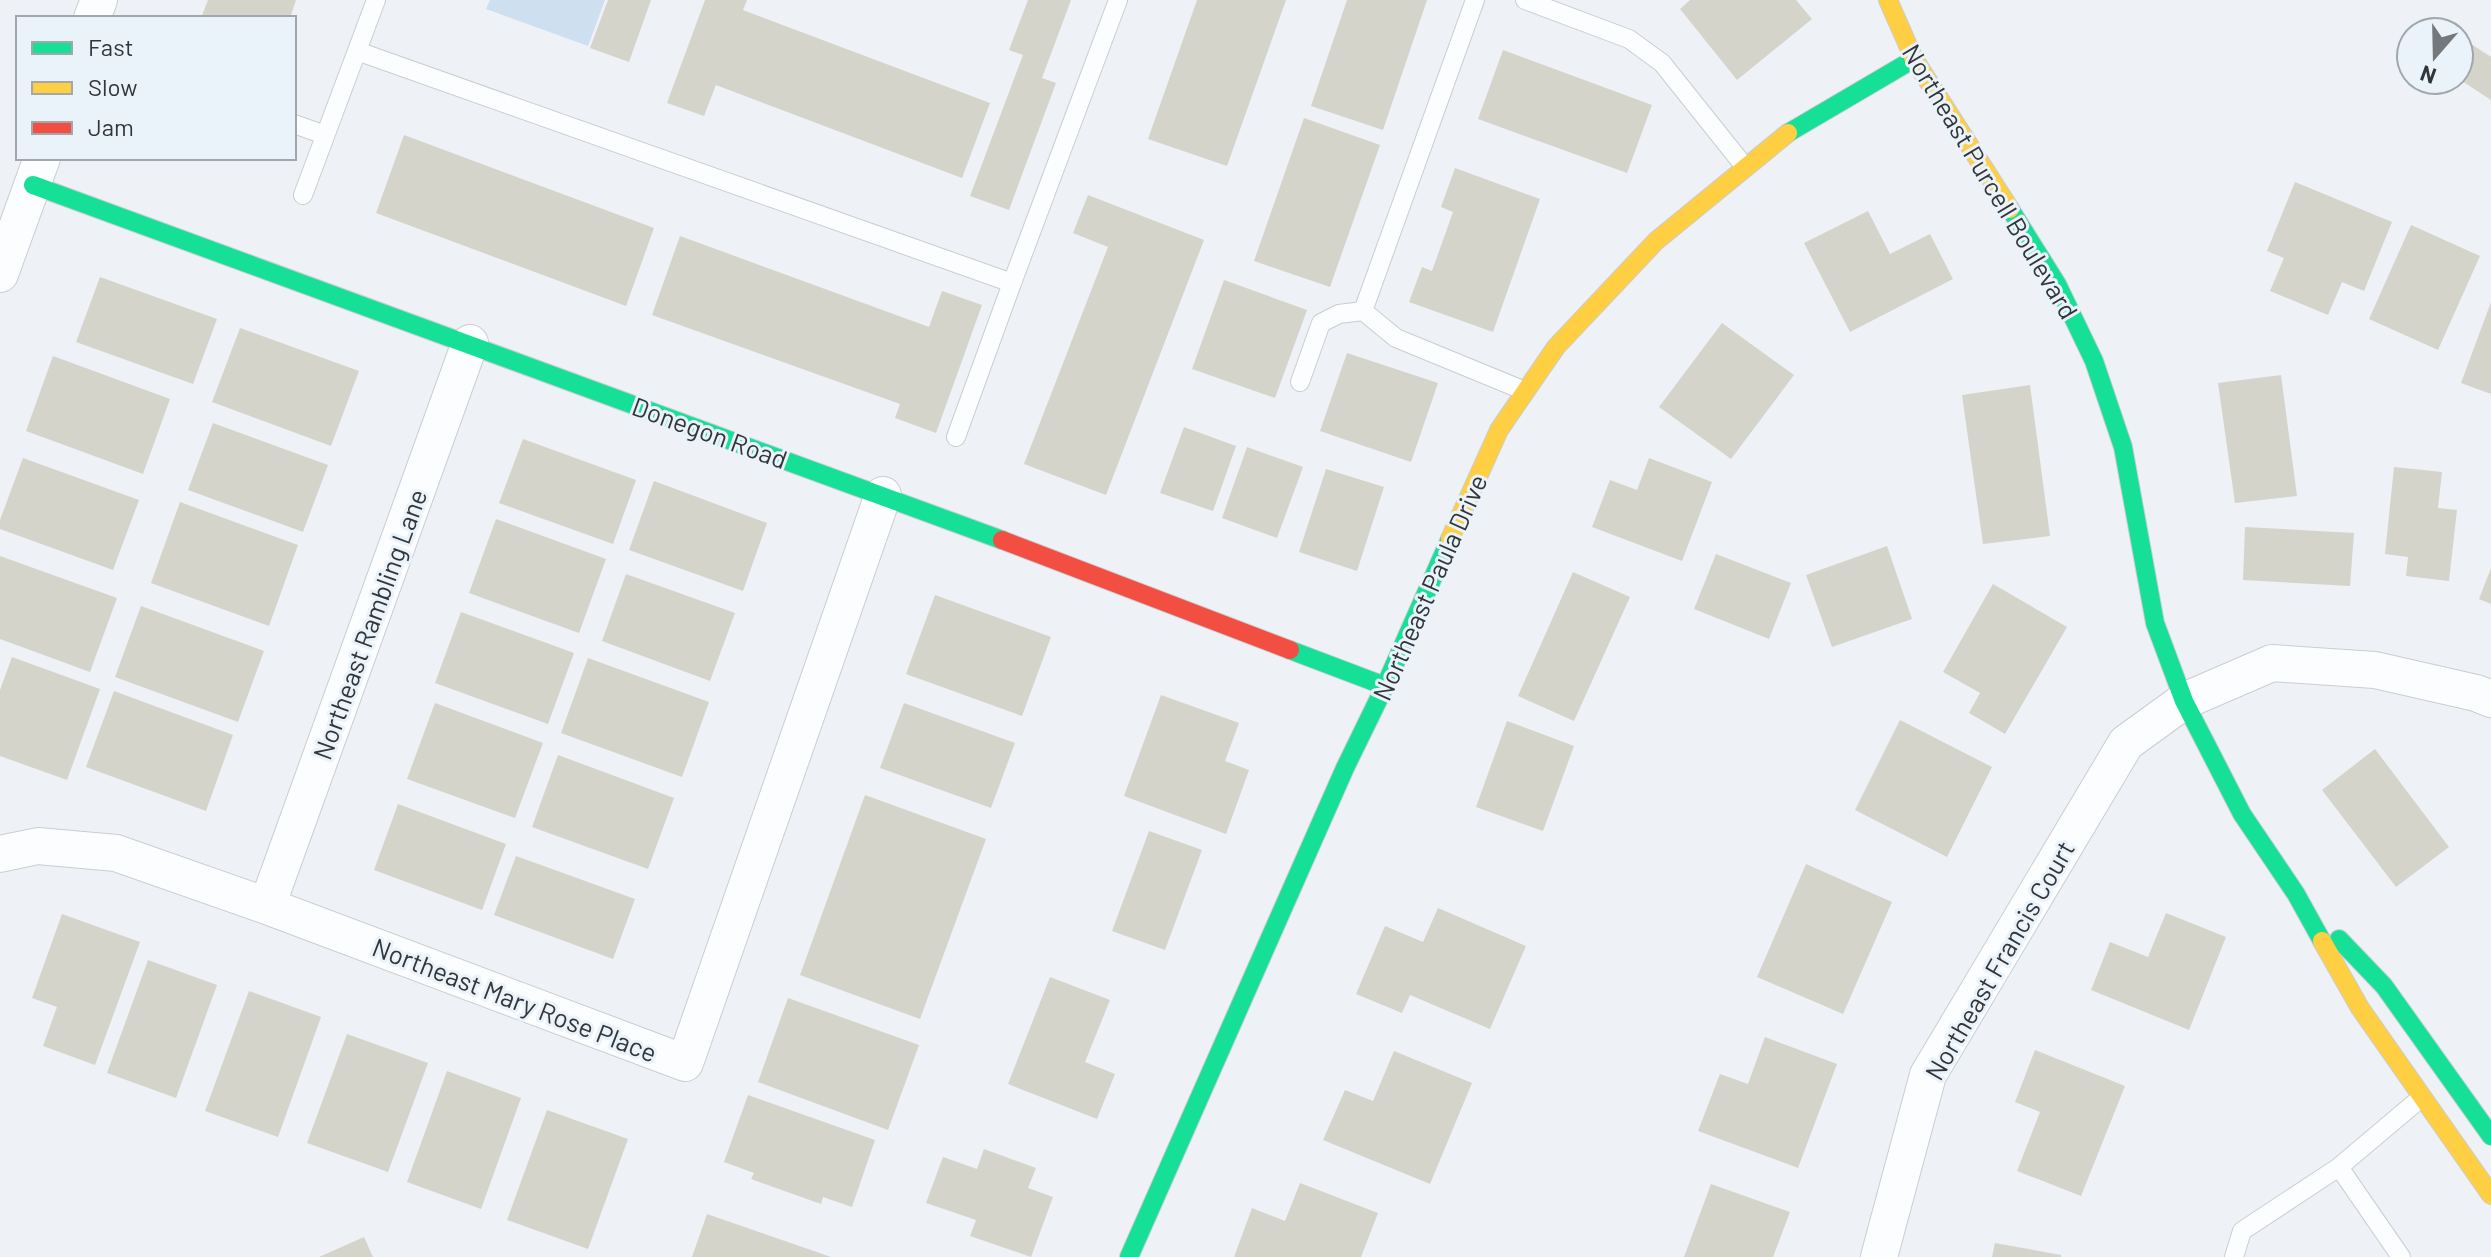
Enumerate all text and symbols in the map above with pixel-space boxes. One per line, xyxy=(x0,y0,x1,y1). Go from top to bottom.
legend xyxy=(16,16,296,160)
north arrow xyxy=(2395,16,2475,96)
text: Fast xyxy=(88,32,133,61)
street label: Northeast Purcell Boulevard xyxy=(1897,38,2085,324)
text: N xyxy=(2416,61,2439,90)
text: Slow xyxy=(88,72,137,101)
text: Jam xyxy=(88,112,134,141)
street label: Donegon Road xyxy=(628,390,792,474)
street label: Northeast Paula Drive xyxy=(1365,469,1493,705)
street label: Northeast Rambling Lane xyxy=(306,485,432,763)
street label: Northeast Francis Court xyxy=(1918,835,2080,1085)
street label: Northeast Mary Rose Place xyxy=(369,930,661,1068)

